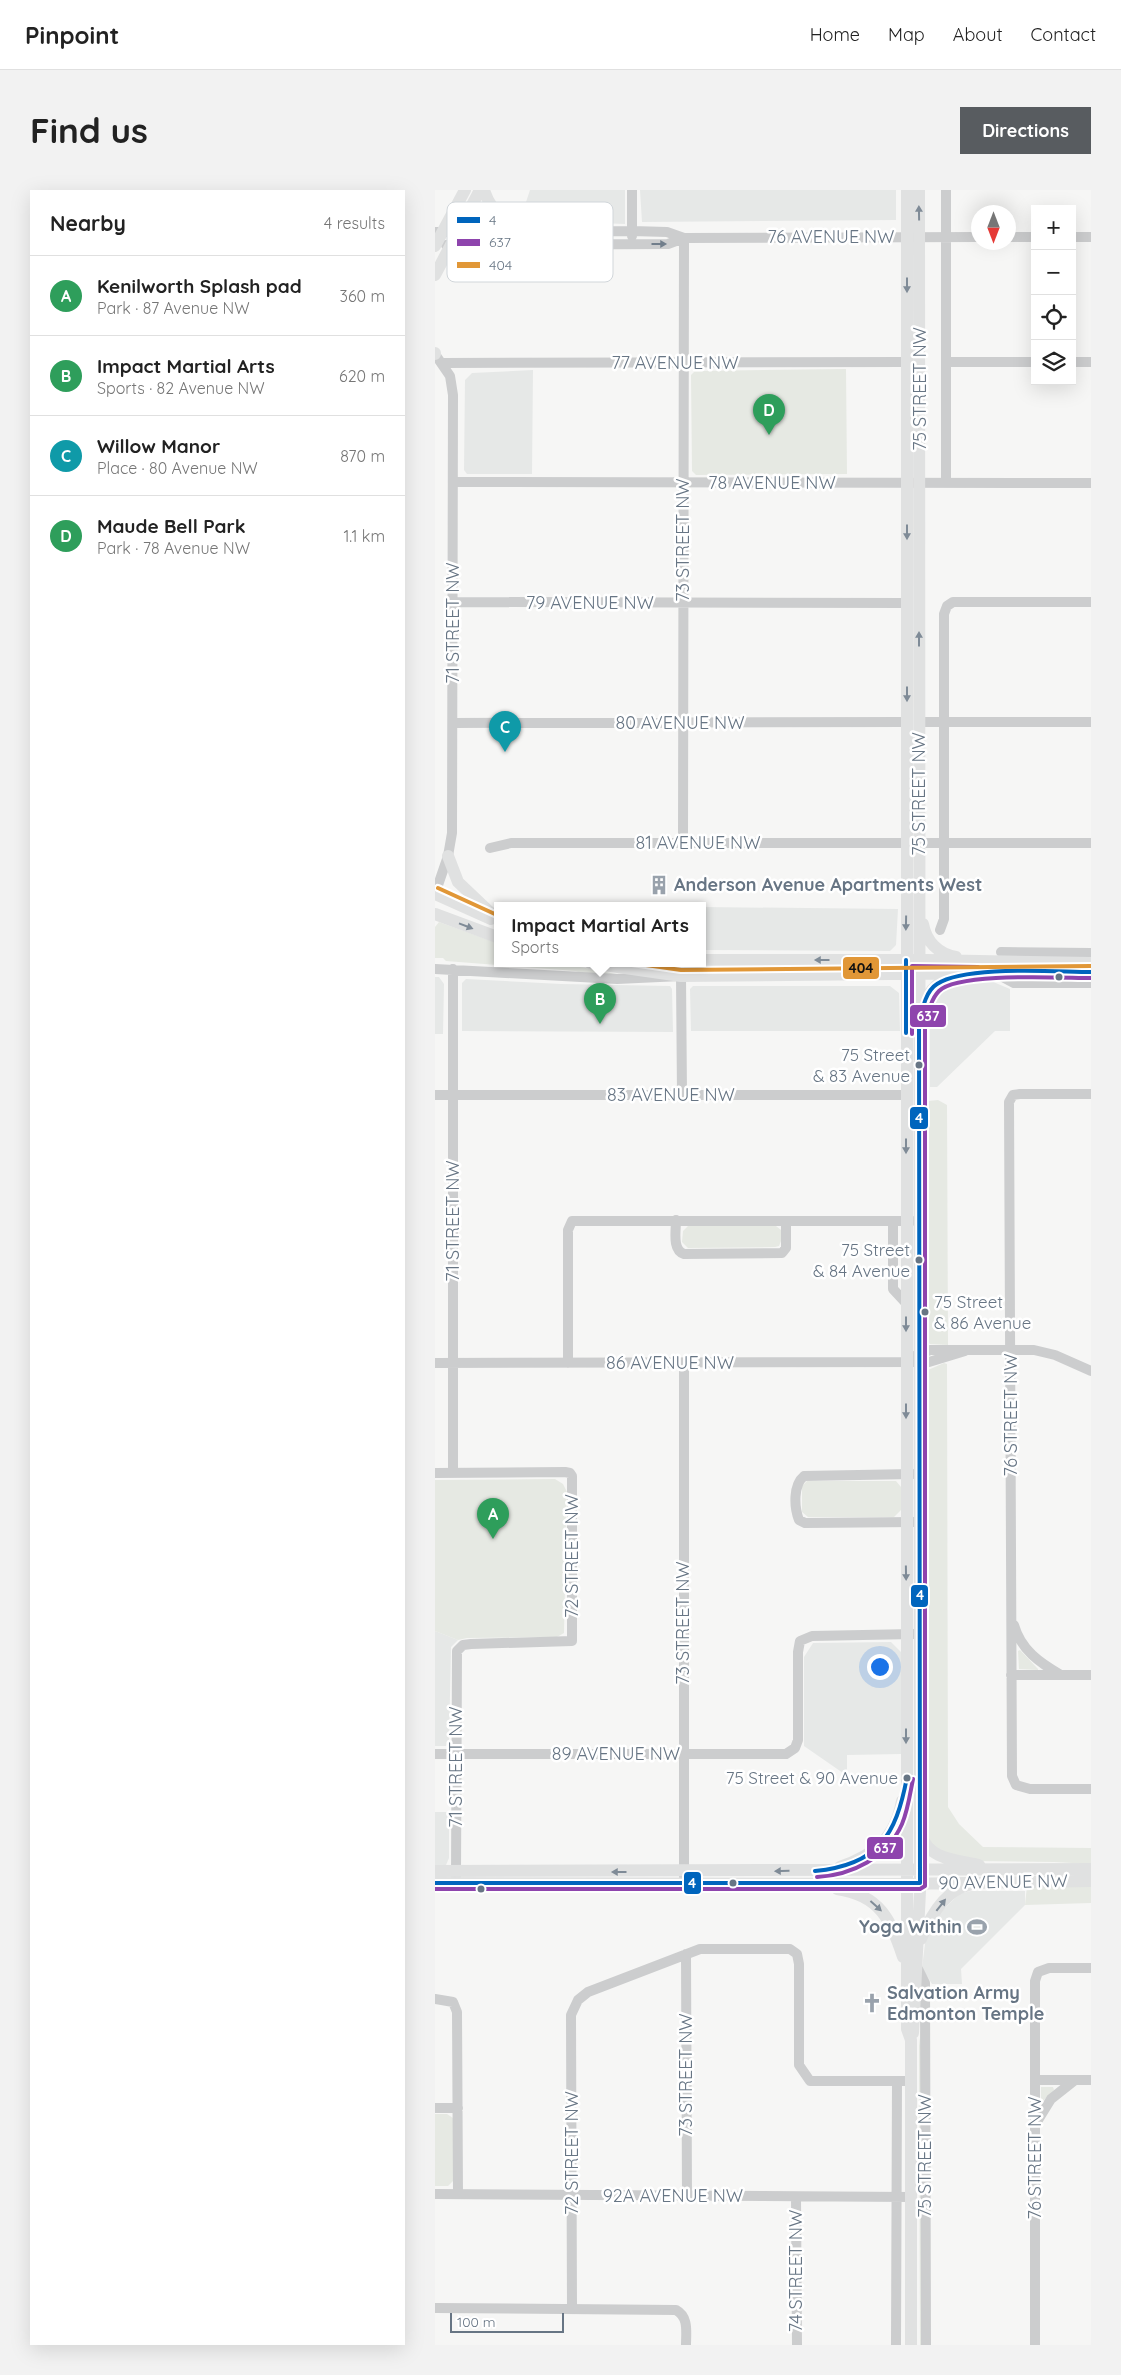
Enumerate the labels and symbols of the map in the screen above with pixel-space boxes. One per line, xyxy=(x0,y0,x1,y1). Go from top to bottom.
legend xyxy=(447,202,613,282)
one-way arrow xyxy=(915,205,923,221)
north arrow xyxy=(971,205,1016,250)
text: 4 xyxy=(489,211,496,229)
street label: 76 AVENUE NW xyxy=(767,225,895,248)
text: 637 xyxy=(489,233,511,251)
one-way arrow xyxy=(652,240,668,248)
text: 404 xyxy=(489,256,512,274)
one-way arrow xyxy=(903,277,911,293)
street label: 75 STREET NW xyxy=(908,327,931,451)
street label: 77 AVENUE NW xyxy=(611,351,739,374)
pin: D xyxy=(753,394,785,435)
street label: 78 AVENUE NW xyxy=(708,471,836,494)
street label: 73 STREET NW xyxy=(671,478,694,602)
one-way arrow xyxy=(903,524,911,540)
street label: 71 STREET NW xyxy=(441,562,464,684)
street label: 79 AVENUE NW xyxy=(526,591,654,614)
one-way arrow xyxy=(915,630,923,646)
one-way arrow xyxy=(903,687,911,703)
pin: C xyxy=(489,711,521,752)
street label: 80 AVENUE NW xyxy=(615,711,745,734)
street label: 75 STREET NW xyxy=(907,732,930,856)
street label: 81 AVENUE NW xyxy=(635,831,761,854)
place label: Anderson Avenue Apartments West xyxy=(674,873,982,896)
building icon: Anderson Avenue Apartments West xyxy=(648,874,670,896)
one-way arrow xyxy=(902,915,910,931)
one-way arrow xyxy=(459,922,473,930)
one-way arrow xyxy=(814,956,830,964)
line badge: 404 xyxy=(842,956,880,980)
text: 404 xyxy=(848,959,874,977)
unlabelled marker xyxy=(1054,972,1064,982)
pin: B xyxy=(584,983,616,1024)
line badge: 637 xyxy=(909,1004,947,1028)
text: 637 xyxy=(917,1007,940,1025)
place label: 75 Street & 83 Avenue xyxy=(813,1044,910,1086)
marker: 75 Street & 83 Avenue xyxy=(914,1060,924,1070)
street label: 83 AVENUE NW xyxy=(607,1083,735,1106)
line badge: 4 xyxy=(909,1106,929,1130)
text: 4 xyxy=(915,1109,923,1127)
one-way arrow xyxy=(902,1138,910,1154)
street label: 71 STREET NW xyxy=(441,1160,464,1282)
place label: 75 Street & 84 Avenue xyxy=(813,1239,910,1281)
marker: 75 Street & 84 Avenue xyxy=(914,1255,924,1265)
place label: 75 Street & 86 Avenue xyxy=(934,1291,1031,1333)
marker: 75 Street & 86 Avenue xyxy=(920,1307,930,1317)
one-way arrow xyxy=(902,1316,910,1332)
street label: 86 AVENUE NW xyxy=(606,1351,734,1374)
street label: 76 STREET NW xyxy=(999,1353,1022,1477)
one-way arrow xyxy=(902,1403,910,1419)
street label: 72 STREET NW xyxy=(560,1494,583,1618)
pin: A xyxy=(477,1498,509,1539)
street label: 73 STREET NW xyxy=(671,1561,694,1685)
one-way arrow xyxy=(902,1565,910,1581)
line badge: 4 xyxy=(910,1584,929,1608)
text: 4 xyxy=(916,1586,924,1604)
your location xyxy=(867,1654,893,1680)
street label: 71 STREET NW xyxy=(444,1706,467,1828)
one-way arrow xyxy=(902,1728,910,1744)
street label: 89 AVENUE NW xyxy=(552,1742,680,1765)
place label: 75 Street & 90 Avenue xyxy=(726,1767,898,1788)
marker: 75 Street & 90 Avenue xyxy=(902,1773,912,1783)
line badge: 637 xyxy=(866,1836,904,1860)
text: 637 xyxy=(874,1839,897,1857)
one-way arrow xyxy=(773,1867,789,1875)
one-way arrow xyxy=(611,1868,627,1876)
street label: 90 AVENUE NW xyxy=(938,1869,1068,1894)
line badge: 4 xyxy=(683,1871,702,1895)
text: 4 xyxy=(688,1874,696,1892)
unlabelled marker xyxy=(728,1878,738,1888)
unlabelled marker xyxy=(476,1884,486,1894)
one-way arrow xyxy=(936,1898,946,1912)
one-way arrow xyxy=(870,1900,882,1912)
place label: Yoga Within xyxy=(859,1915,962,1938)
sports icon: Yoga Within xyxy=(966,1916,988,1938)
place label: Salvation Army Edmonton Temple xyxy=(887,1981,1044,2025)
church icon: Salvation Army Edmonton Temple xyxy=(861,1992,883,2014)
street label: 73 STREET NW xyxy=(674,2013,697,2137)
street label: 72 STREET NW xyxy=(560,2091,583,2215)
street label: 75 STREET NW xyxy=(913,2094,936,2218)
street label: 76 STREET NW xyxy=(1023,2096,1046,2220)
street label: 92A AVENUE NW xyxy=(603,2184,743,2207)
street label: 74 STREET NW xyxy=(784,2210,807,2332)
scale bar xyxy=(450,2310,564,2333)

